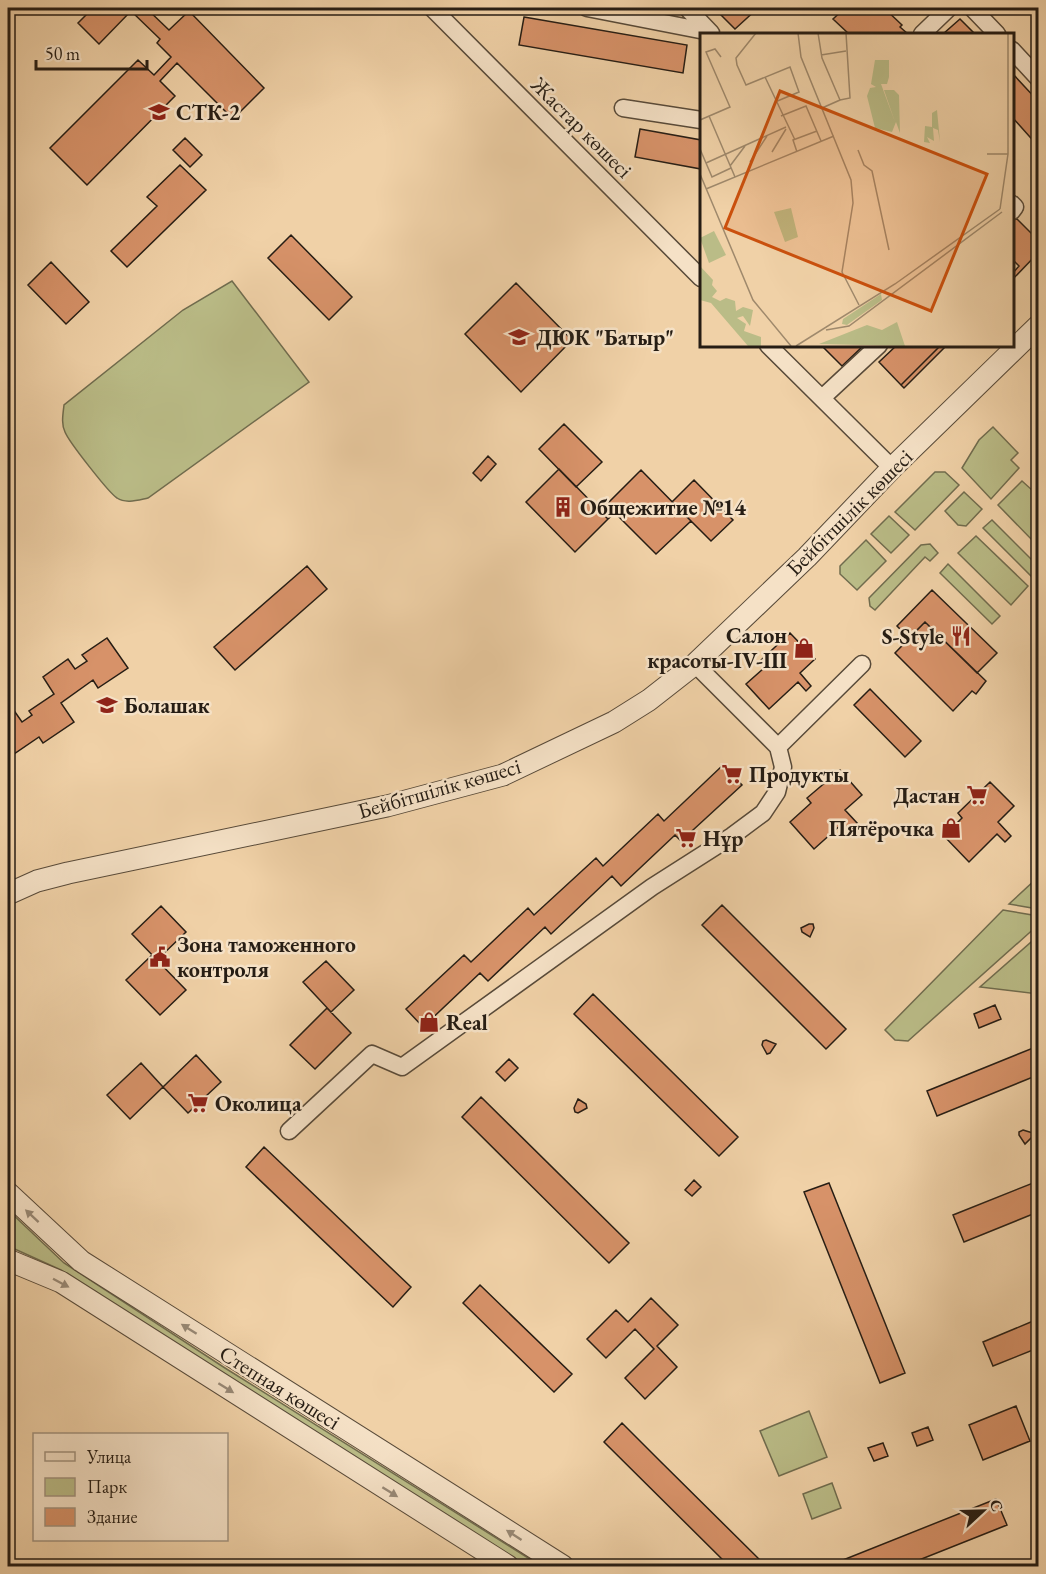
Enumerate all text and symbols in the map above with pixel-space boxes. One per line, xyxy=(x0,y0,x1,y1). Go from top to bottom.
scale bar xyxy=(36,33,147,71)
inset map xyxy=(700,33,1013,346)
text: 50 m xyxy=(45,42,80,65)
street label: Жастар көшесі xyxy=(524,70,639,184)
place label: СТК-2 xyxy=(176,98,241,127)
school or university icon: СТК-2 xyxy=(147,100,171,124)
place label: ДЮК "Батыр" xyxy=(536,323,674,352)
school or university icon: ДЮК "Батыр" xyxy=(507,325,531,349)
street label: Бейбітшілік көшесі xyxy=(780,443,919,582)
place label: Общежитие №14 xyxy=(580,493,746,522)
building icon: Общежитие №14 xyxy=(551,495,575,519)
place label: Салон красоты-IV-III xyxy=(647,621,787,675)
place label: S-Style xyxy=(882,622,944,651)
restaurant icon: S-Style xyxy=(949,624,973,648)
shop icon: Салон красоты-IV-III xyxy=(792,636,816,660)
place label: Болашак xyxy=(124,691,211,720)
school or university icon: Болашак xyxy=(95,693,119,717)
street label: Бейбітшілік көшесі xyxy=(354,751,524,826)
place label: Продукты xyxy=(749,760,849,789)
supermarket icon: Продукты xyxy=(720,762,744,786)
place label: Дастан xyxy=(893,781,960,810)
supermarket icon: Дастан xyxy=(965,783,989,807)
place label: Пятёрочка xyxy=(829,814,934,843)
shop icon: Пятёрочка xyxy=(939,816,963,840)
place label: Нұр xyxy=(703,824,743,853)
supermarket icon: Нұр xyxy=(674,826,698,850)
place label: Зона таможенного контроля xyxy=(177,930,356,984)
public building icon: Зона таможенного контроля xyxy=(148,945,172,969)
place label: Real xyxy=(446,1008,488,1037)
shop icon: Real xyxy=(417,1010,441,1034)
place label: Околица xyxy=(215,1089,302,1118)
supermarket icon: Околица xyxy=(186,1091,210,1115)
one-way arrow xyxy=(24,1209,39,1223)
one-way arrow xyxy=(53,1278,70,1288)
one-way arrow xyxy=(181,1324,197,1335)
street label: Степная көшесі xyxy=(214,1339,346,1436)
one-way arrow xyxy=(217,1382,233,1394)
legend xyxy=(33,1433,228,1541)
text: Улица xyxy=(86,1445,132,1468)
text: Парк xyxy=(87,1475,127,1498)
north arrow xyxy=(953,1481,1013,1541)
one-way arrow xyxy=(382,1487,399,1498)
text: С xyxy=(985,1496,1008,1515)
text: Здание xyxy=(87,1505,137,1528)
one-way arrow xyxy=(506,1529,522,1540)

